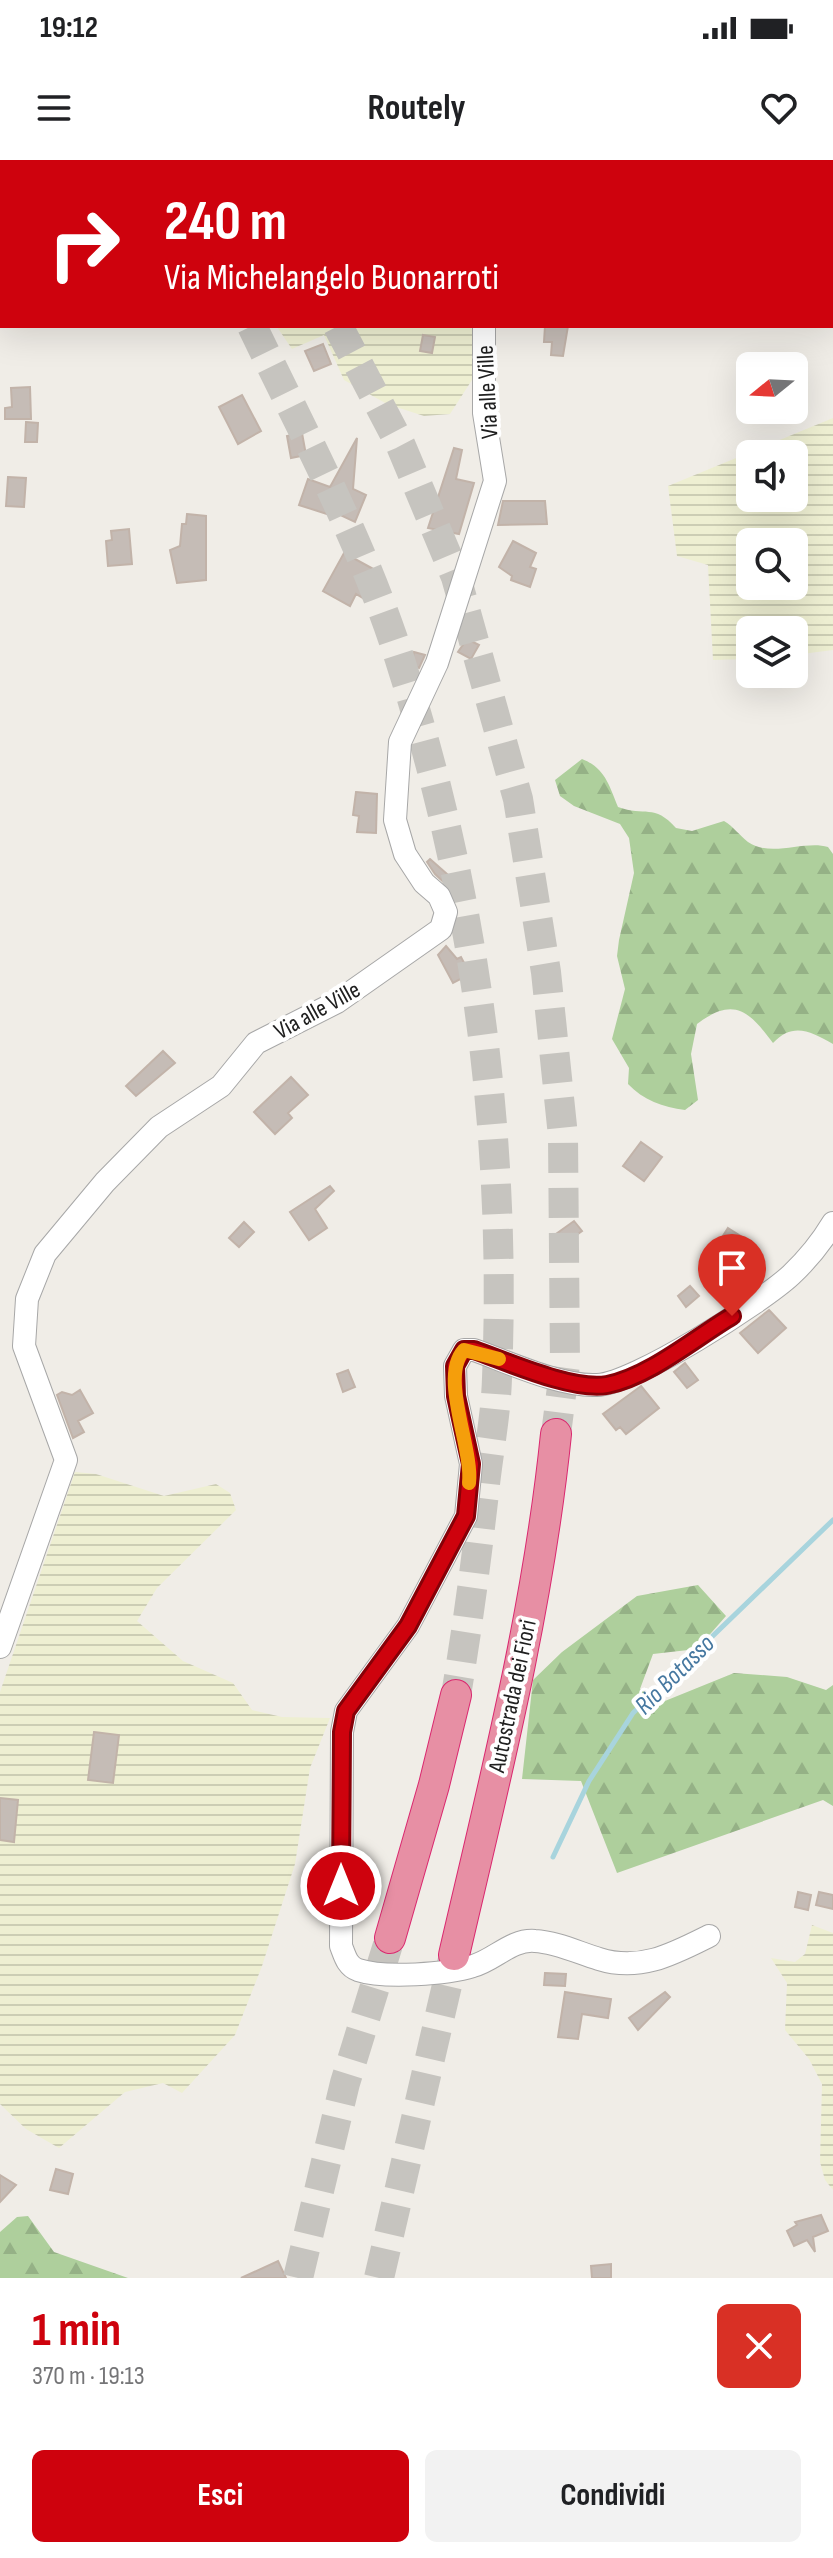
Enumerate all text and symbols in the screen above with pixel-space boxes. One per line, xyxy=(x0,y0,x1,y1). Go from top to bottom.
text: 19:12 xyxy=(40,10,98,46)
icon: menu xyxy=(32,86,76,130)
icon: heart xyxy=(757,86,801,130)
text: Routely xyxy=(367,87,466,130)
text: 240 m xyxy=(164,189,287,256)
icon: right xyxy=(32,192,136,296)
text: Via Michelangelo Buonarroti xyxy=(164,257,499,300)
street label: Via alle Ville xyxy=(471,344,504,440)
north arrow xyxy=(736,352,808,424)
map controls xyxy=(736,352,808,688)
button: sound xyxy=(736,440,808,512)
button: search xyxy=(736,528,808,600)
button: layers xyxy=(736,616,808,688)
street label: Via alle Ville xyxy=(269,975,365,1046)
pin xyxy=(698,1234,766,1316)
icon: arrive xyxy=(710,1246,754,1290)
street label: Autostrada dei Fiori xyxy=(482,1617,543,1776)
water label: Rio Botasso xyxy=(629,1628,722,1721)
position arrow xyxy=(299,1844,383,1928)
text: 1 min xyxy=(32,2302,121,2359)
button: close xyxy=(717,2304,801,2388)
text: 370 m · 19:13 xyxy=(32,2361,145,2392)
button: Esci xyxy=(32,2450,409,2542)
button: Condividi xyxy=(425,2450,801,2542)

